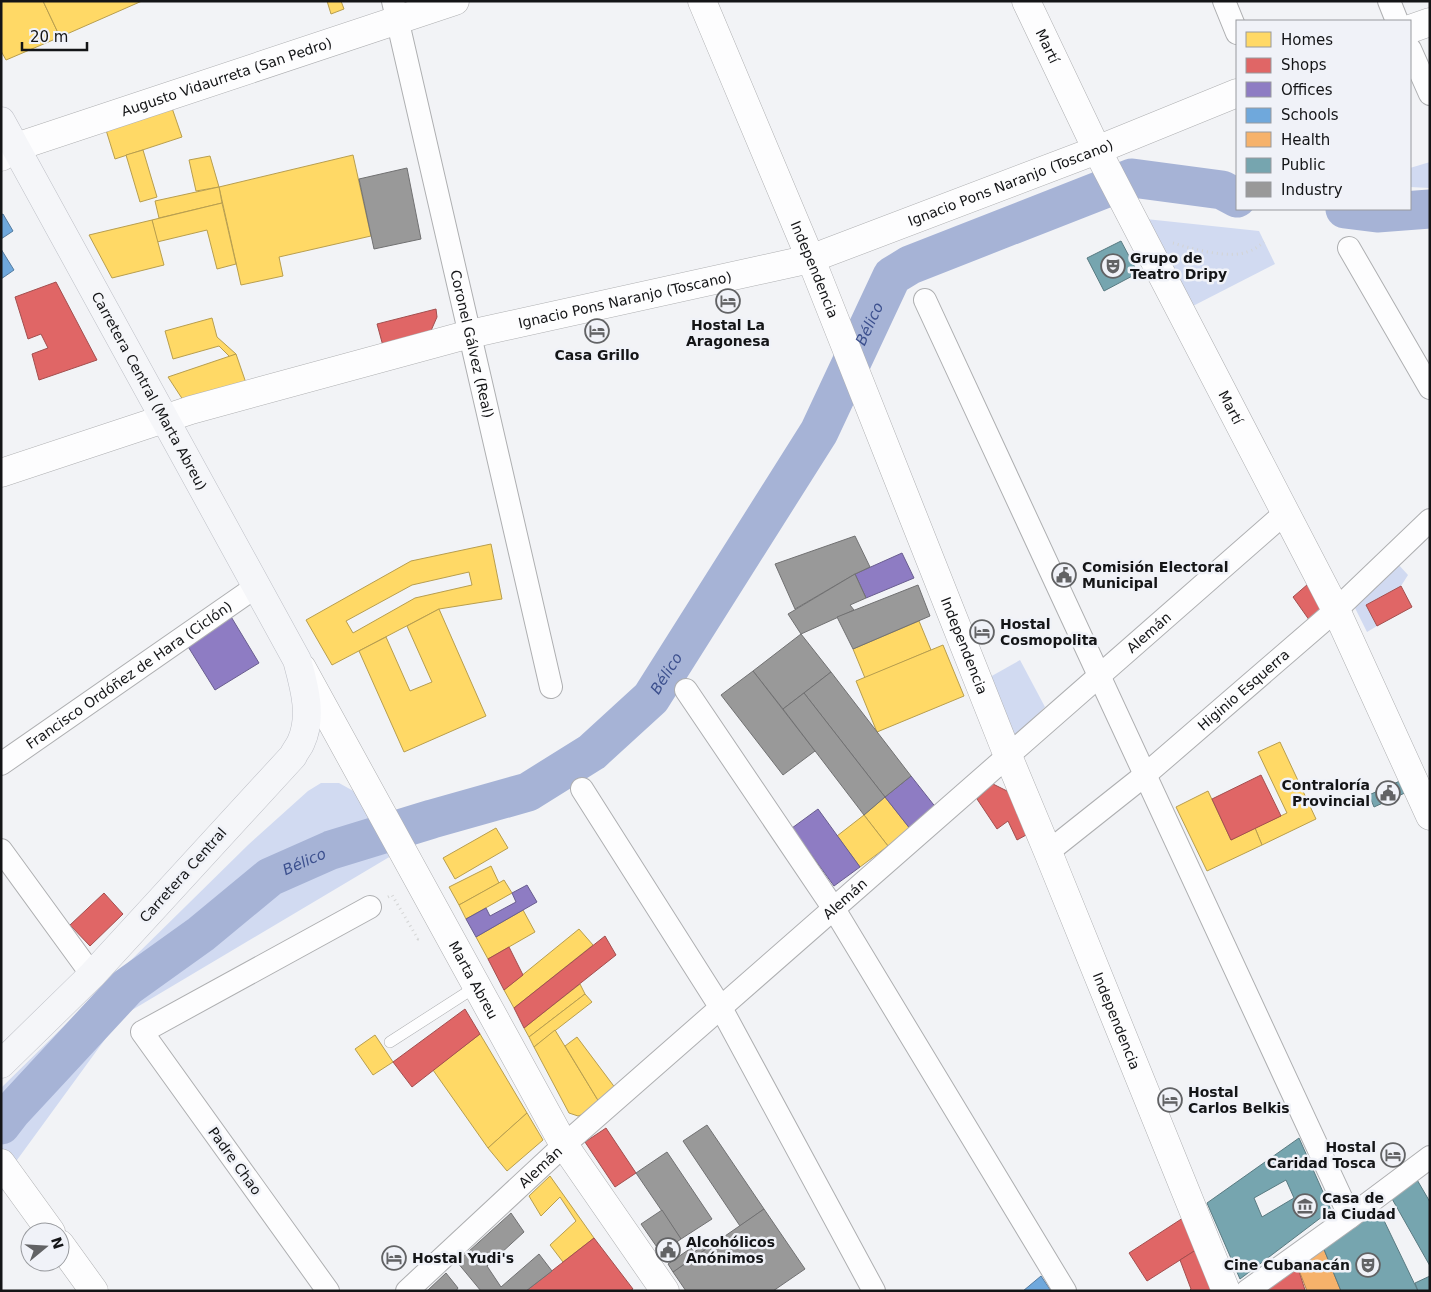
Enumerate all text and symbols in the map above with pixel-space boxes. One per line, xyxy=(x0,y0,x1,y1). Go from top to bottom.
scale bar xyxy=(22,20,88,52)
legend xyxy=(1236,20,1411,210)
street label: Martí xyxy=(1033,27,1063,67)
text: 20 m xyxy=(30,28,68,46)
text: Homes xyxy=(1281,31,1333,49)
street label: Augusto Vidaurreta (San Pedro) xyxy=(119,34,334,119)
text: Shops xyxy=(1281,56,1327,74)
text: Offices xyxy=(1281,81,1333,99)
text: Schools xyxy=(1281,106,1339,124)
text: Health xyxy=(1281,131,1330,149)
street label: Ignacio Pons Naranjo (Toscano) xyxy=(906,136,1115,229)
text: Public xyxy=(1281,156,1325,174)
text: Industry xyxy=(1281,181,1343,199)
street label: Independencia xyxy=(787,218,841,320)
place label: Grupo de Teatro Dripy xyxy=(1130,250,1227,282)
theatre icon: Grupo de Teatro Dripy xyxy=(1100,253,1126,279)
street label: Coronel Gálvez (Real) xyxy=(447,268,497,420)
street label: Ignacio Pons Naranjo (Toscano) xyxy=(517,269,733,331)
hotel icon: Hostal La Aragonesa xyxy=(715,288,741,314)
street label: Carretera Central (Marta Abreu) xyxy=(88,289,210,493)
water label: Bélico xyxy=(852,300,887,348)
place label: Hostal La Aragonesa xyxy=(686,317,770,349)
hotel icon: Casa Grillo xyxy=(584,318,610,344)
place label: Casa Grillo xyxy=(555,347,640,363)
street label: Martí xyxy=(1215,388,1247,428)
place label: Comisión Electoral Municipal xyxy=(1082,559,1229,591)
public building icon: Comisión Electoral Municipal xyxy=(1051,562,1077,588)
street label: Independencia xyxy=(938,595,991,697)
street label: Francisco Ordóñez de Hara (Ciclón) xyxy=(23,598,235,752)
street label: Alemán xyxy=(1123,609,1174,656)
place label: Hostal Cosmopolita xyxy=(1000,616,1098,648)
hotel icon: Hostal Cosmopolita xyxy=(969,619,995,645)
street label: Higinio Esquerra xyxy=(1195,646,1292,734)
water label: Bélico xyxy=(647,650,686,697)
place label: Contraloría Provincial xyxy=(1282,777,1370,809)
public building icon: Contraloría Provincial xyxy=(1375,780,1401,806)
street label: Carretera Central xyxy=(136,824,230,926)
water label: Bélico xyxy=(280,844,329,879)
street label: Alemán xyxy=(820,875,870,922)
street label: Marta Abreu xyxy=(446,938,501,1022)
street label: Independencia xyxy=(1090,970,1143,1072)
place label: Hostal Carlos Belkis xyxy=(1188,1084,1290,1116)
hotel icon: Hostal Carlos Belkis xyxy=(1157,1087,1183,1113)
street label: Padre Chao xyxy=(205,1124,265,1198)
place label: Hostal Caridad Tosca xyxy=(1267,1139,1376,1171)
hotel icon: Hostal Caridad Tosca xyxy=(1380,1142,1406,1168)
street label: Alemán xyxy=(515,1143,565,1191)
place label: Casa de la Ciudad xyxy=(1322,1190,1396,1222)
museum icon: Casa de la Ciudad xyxy=(1292,1193,1318,1219)
north arrow xyxy=(20,1222,70,1272)
place label: Alcohólicos Anónimos xyxy=(686,1234,775,1266)
text: N xyxy=(48,1235,67,1251)
public building icon: Alcohólicos Anónimos xyxy=(655,1237,681,1263)
hotel icon: Hostal Yudi's xyxy=(381,1245,407,1271)
place label: Hostal Yudi's xyxy=(412,1250,514,1266)
theatre icon: Cine Cubanacán xyxy=(1355,1252,1381,1278)
place label: Cine Cubanacán xyxy=(1224,1257,1350,1273)

